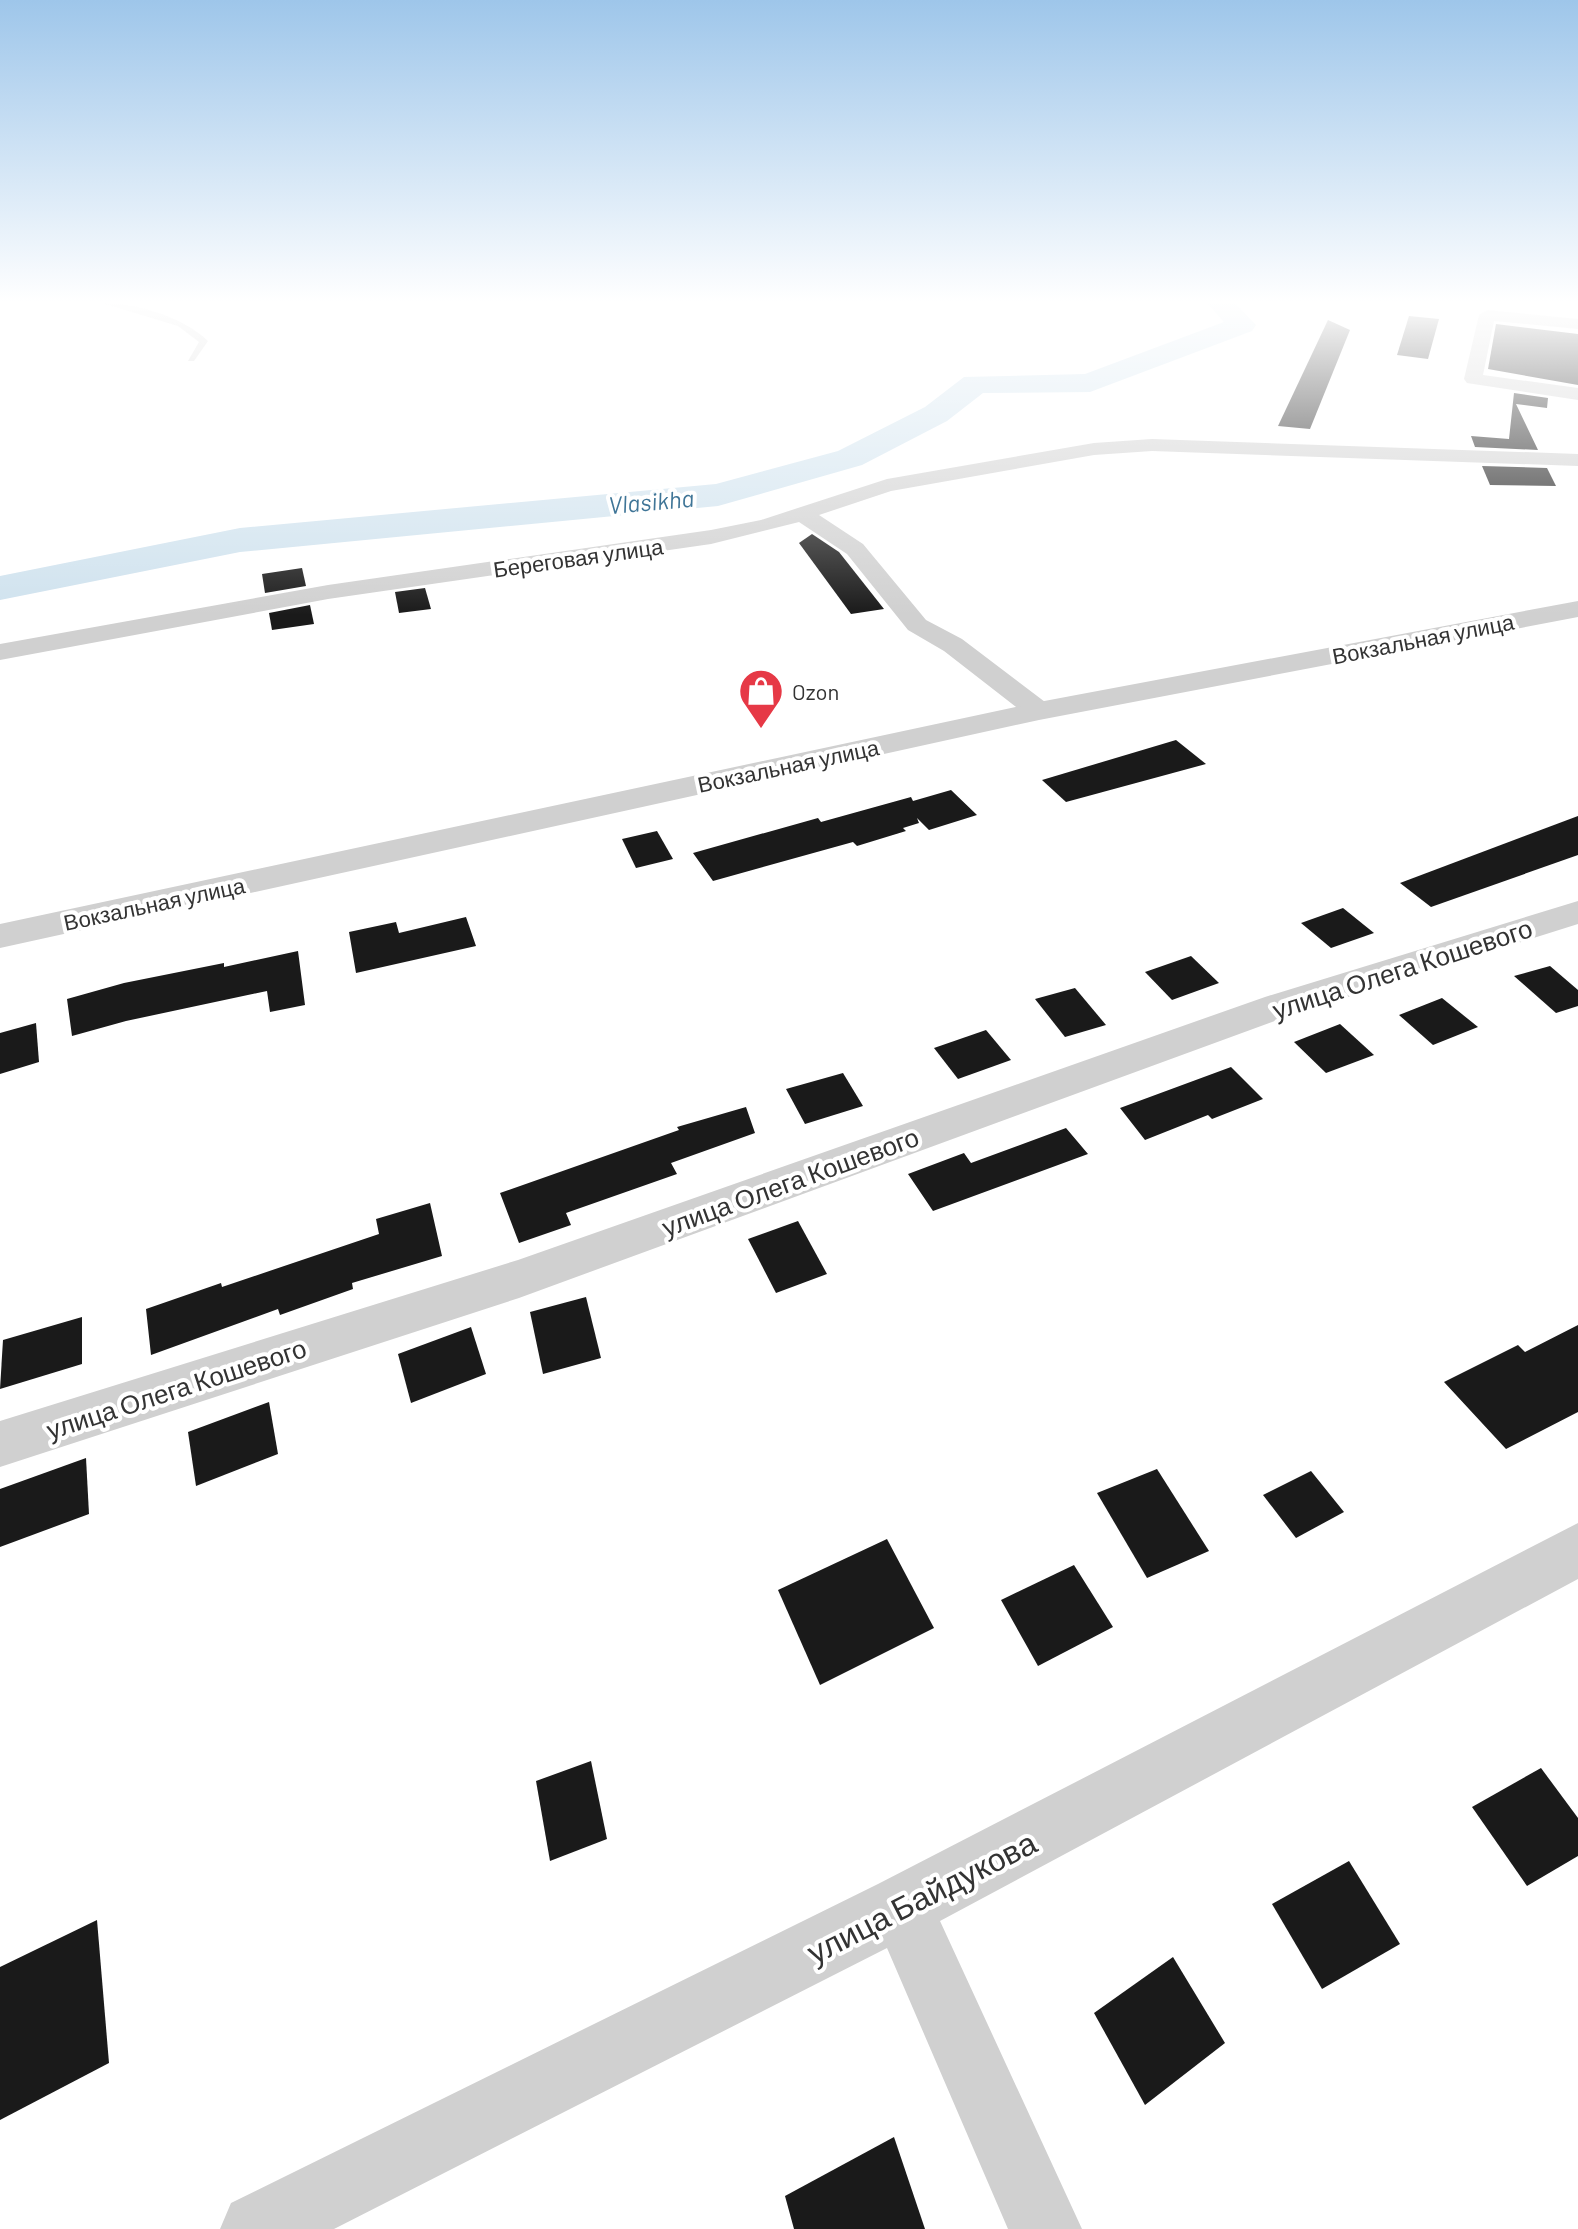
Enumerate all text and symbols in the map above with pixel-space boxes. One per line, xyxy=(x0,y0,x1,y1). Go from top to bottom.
water label: Vlasikha xyxy=(607,483,695,519)
street label: Береговая улица xyxy=(491,532,666,583)
street label: Вокзальная улица xyxy=(1330,607,1517,669)
shop icon: Ozon xyxy=(737,667,785,730)
place label: Ozon xyxy=(792,678,839,704)
street label: Вокзальная улица xyxy=(695,733,882,798)
street label: Вокзальная улица xyxy=(61,871,248,936)
street label: улица Олега Кошевого xyxy=(1268,911,1536,1025)
street label: улица Олега Кошевого xyxy=(657,1120,923,1242)
street label: улица Олега Кошевого xyxy=(42,1331,310,1445)
street label: улица Байдукова xyxy=(800,1822,1043,1971)

